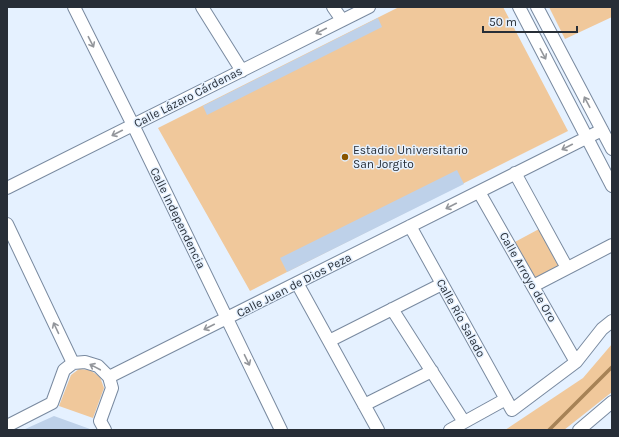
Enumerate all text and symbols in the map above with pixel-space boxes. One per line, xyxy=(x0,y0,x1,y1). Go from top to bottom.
scale bar xyxy=(483,8,577,34)
text: 50 m xyxy=(489,15,517,29)
one-way arrow xyxy=(316,28,328,35)
one-way arrow xyxy=(88,36,96,48)
one-way arrow xyxy=(540,48,548,60)
street label: Calle Lázaro Cárdenas xyxy=(132,64,244,130)
one-way arrow xyxy=(583,97,591,109)
one-way arrow xyxy=(112,130,124,137)
place label: Estadio Universitario San Jorgito xyxy=(353,143,468,171)
one-way arrow xyxy=(561,144,573,152)
marker: Estadio Universitario San Jorgito xyxy=(340,152,350,162)
street label: Calle Independencia xyxy=(147,165,209,271)
one-way arrow xyxy=(445,203,457,210)
street label: Calle Arroyo de Oro xyxy=(497,230,559,324)
street label: Calle Juan de Dios Peza xyxy=(234,250,354,320)
street label: Calle Río Salado xyxy=(434,276,488,360)
one-way arrow xyxy=(52,323,59,335)
one-way arrow xyxy=(204,324,216,331)
one-way arrow xyxy=(244,354,251,366)
one-way arrow xyxy=(90,362,102,370)

